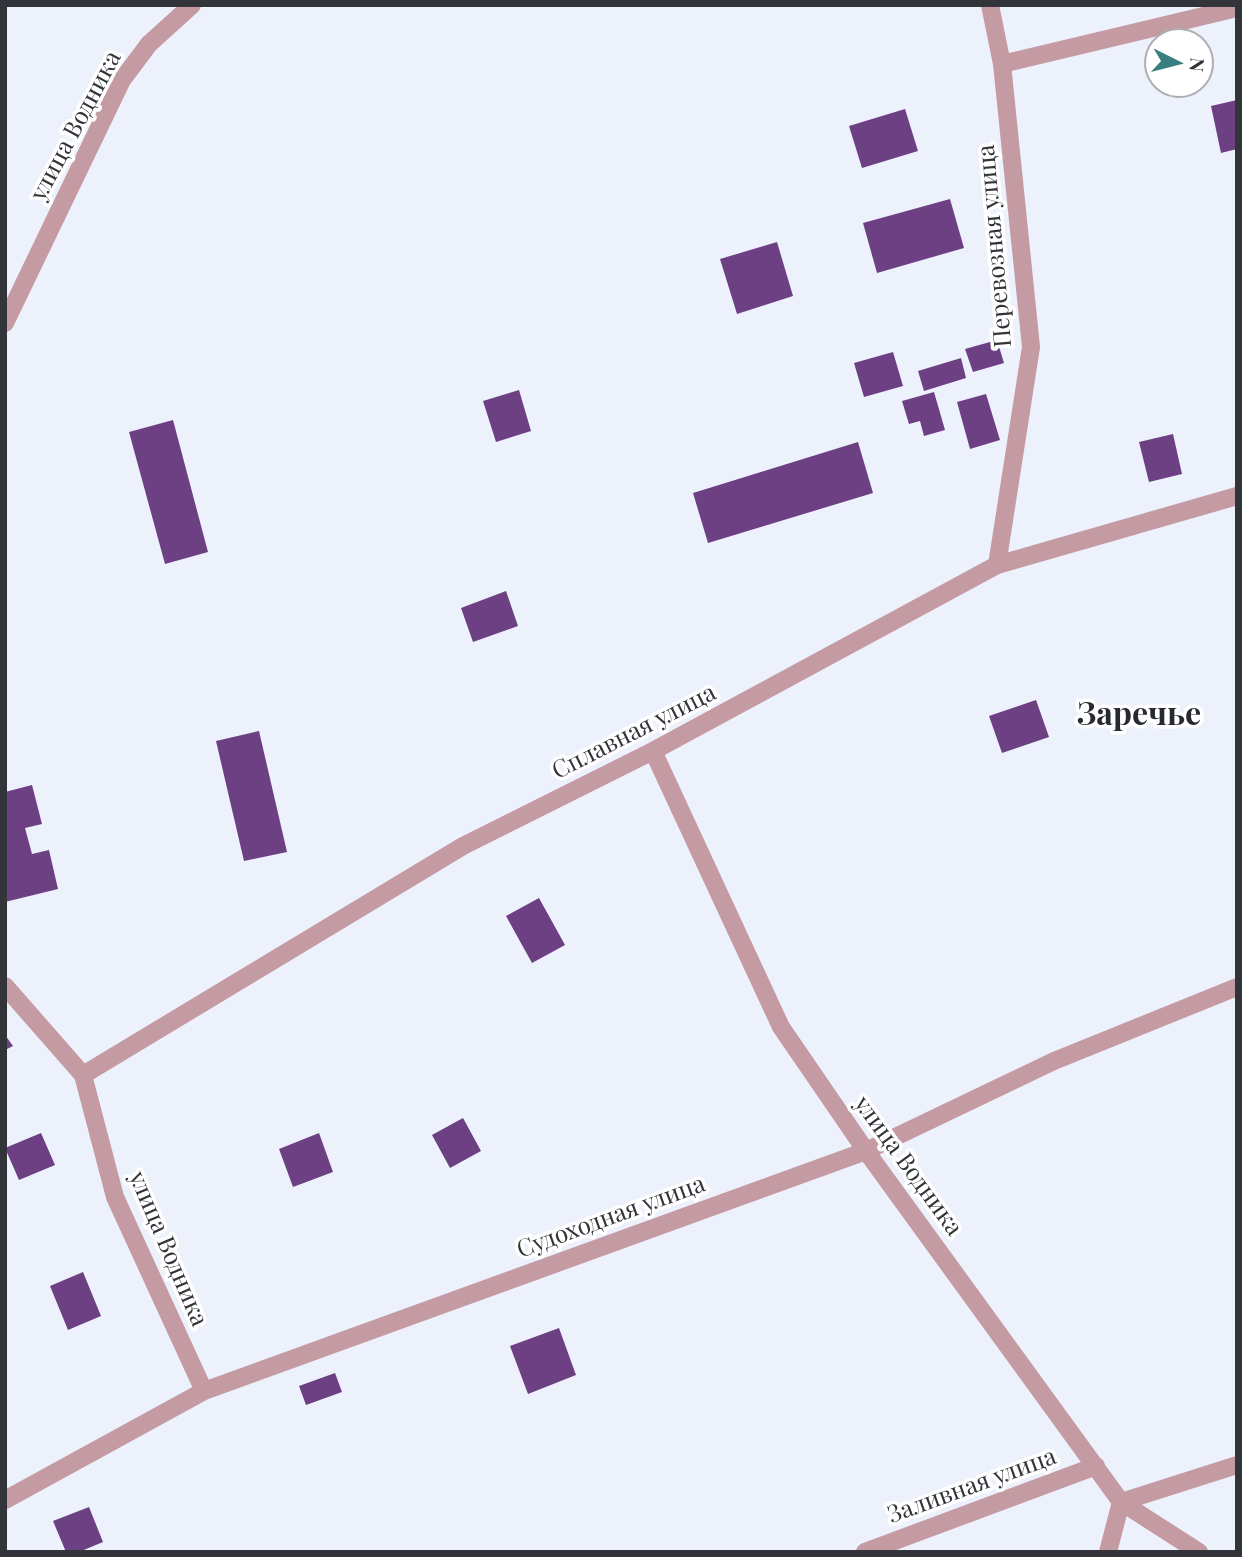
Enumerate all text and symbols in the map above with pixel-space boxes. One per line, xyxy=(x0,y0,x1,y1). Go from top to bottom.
north arrow xyxy=(1144,28,1214,98)
street label: улица Водника xyxy=(24,46,128,206)
text: N xyxy=(1184,57,1212,73)
street label: Перевозная улица xyxy=(972,143,1018,349)
street label: Сплавная улица xyxy=(547,678,721,786)
district label: Заречье xyxy=(1077,696,1201,734)
street label: улица Водника xyxy=(848,1091,968,1241)
street label: улица Водника xyxy=(122,1167,214,1331)
street label: Судоходная улица xyxy=(513,1170,709,1264)
street label: Заливная улица xyxy=(884,1442,1060,1530)

